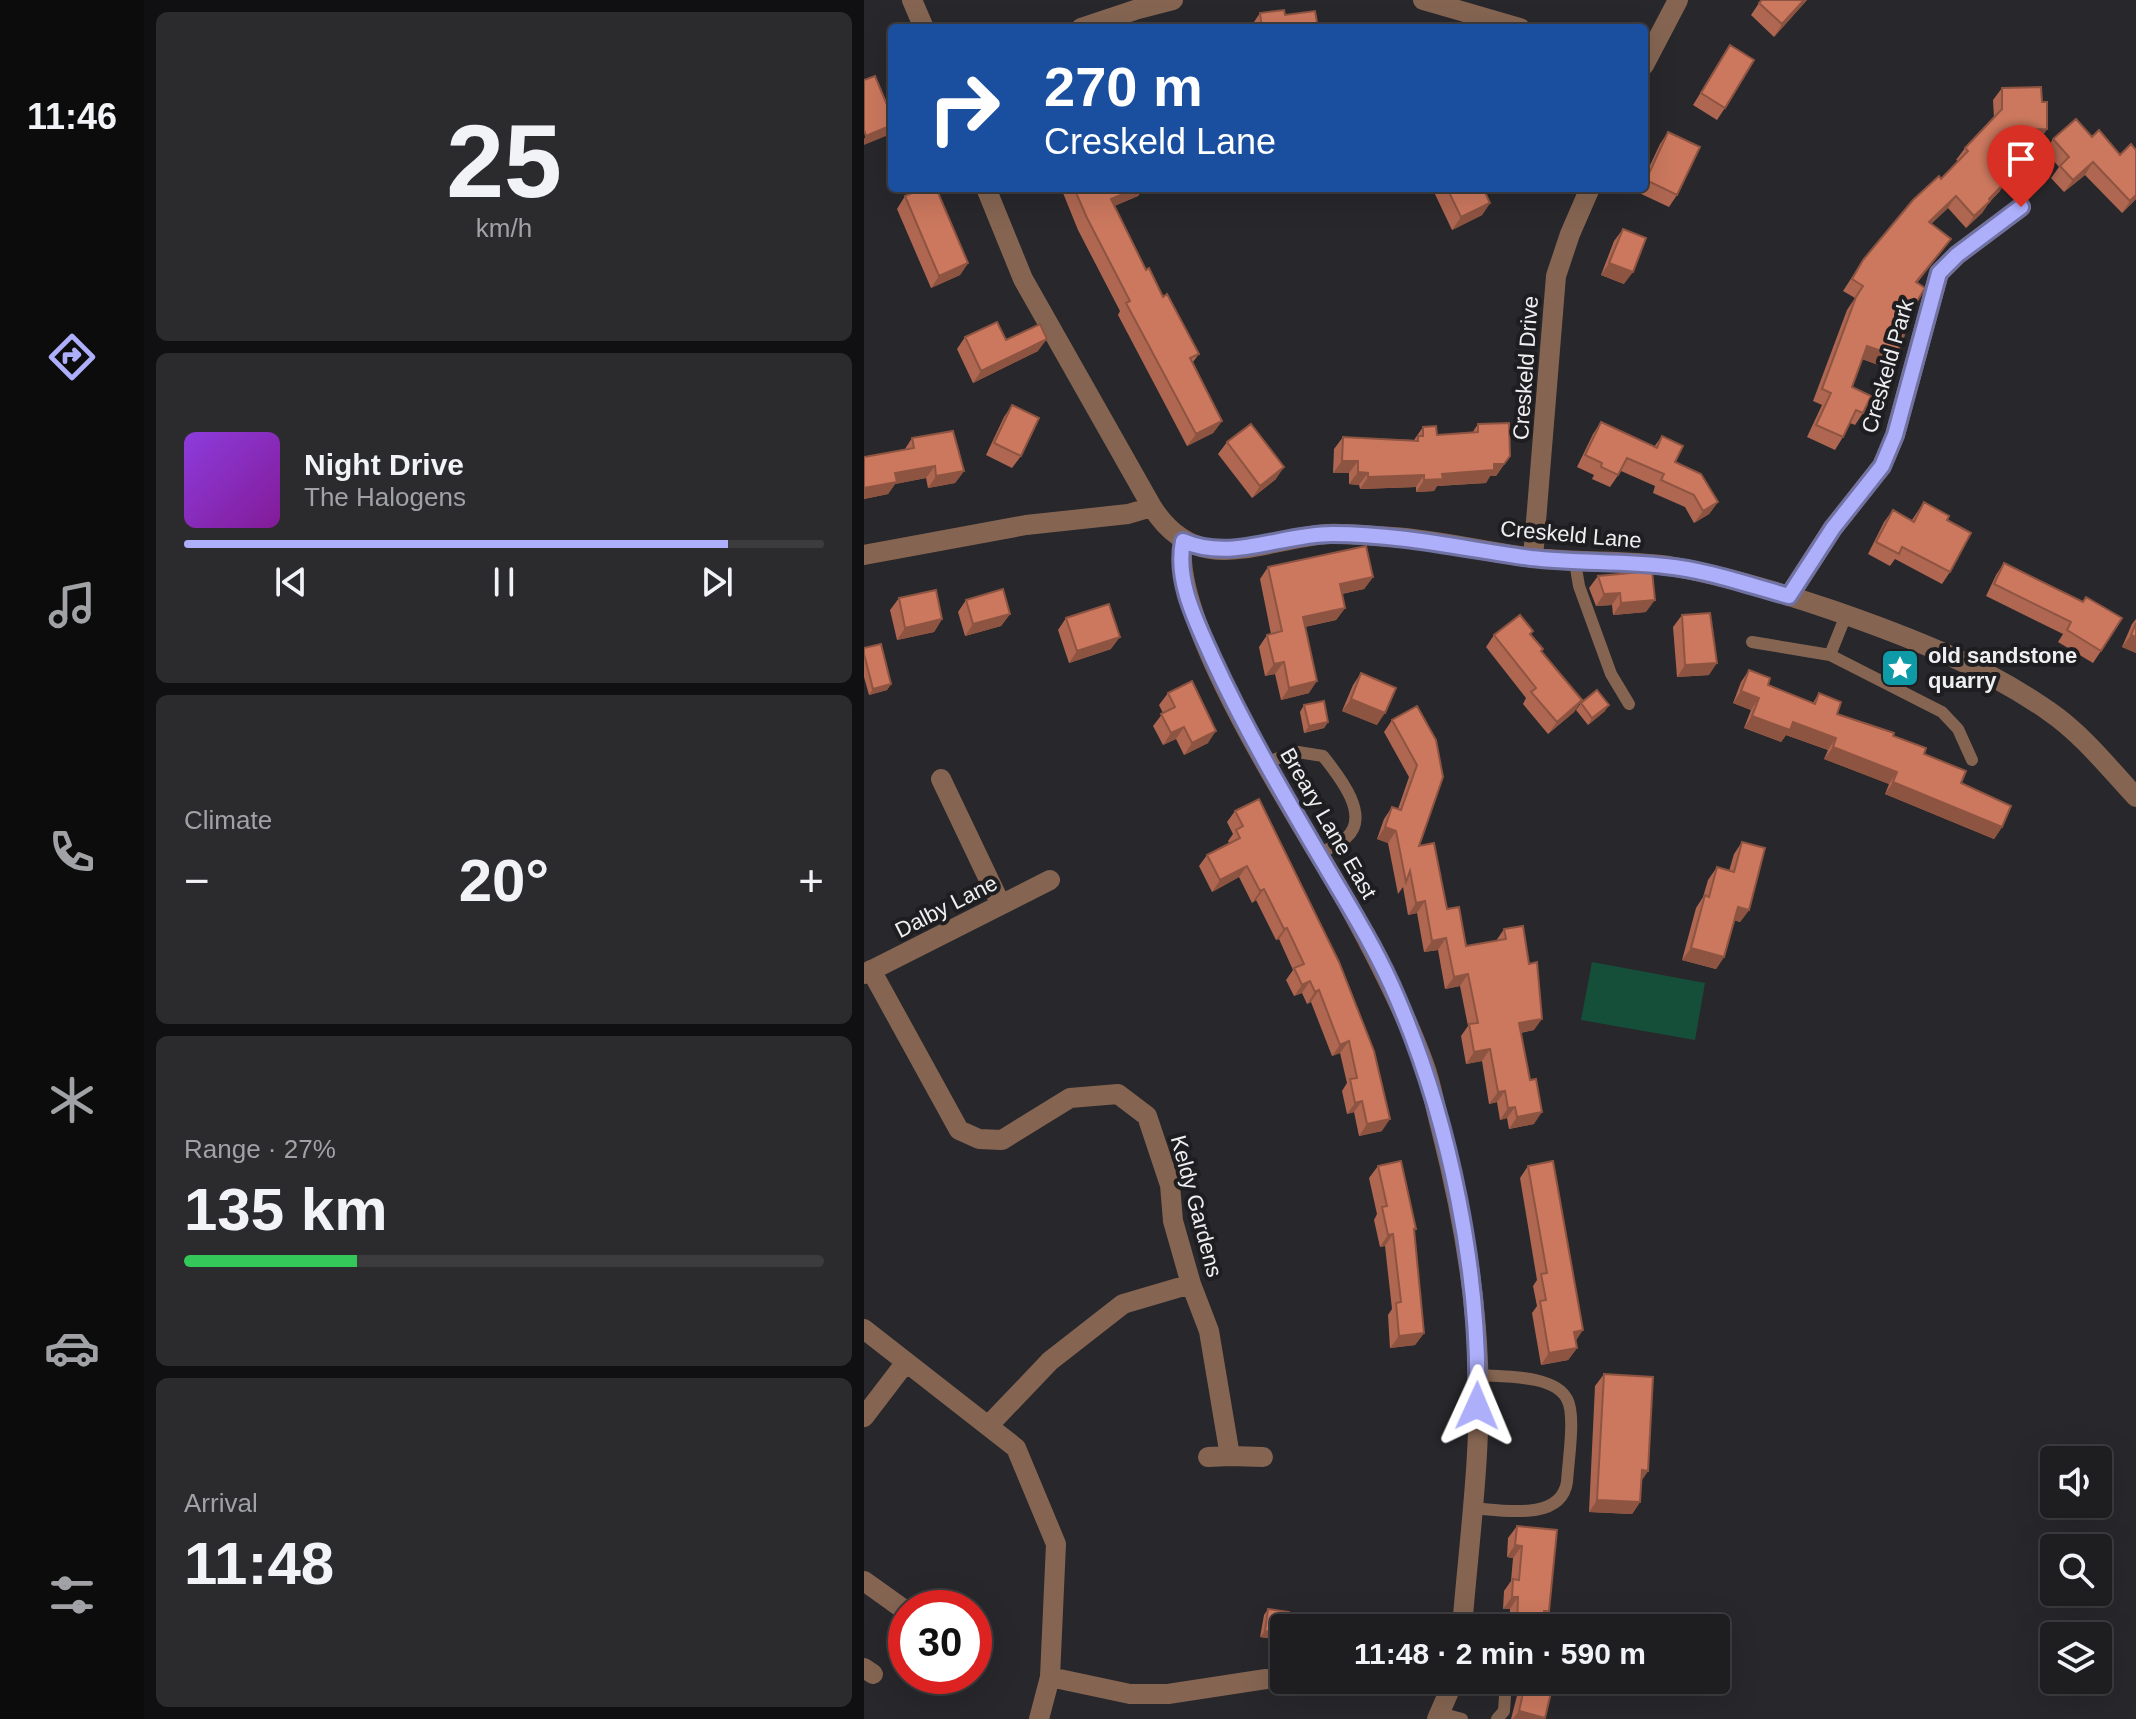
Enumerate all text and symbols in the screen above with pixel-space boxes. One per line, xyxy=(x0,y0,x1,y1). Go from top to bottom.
text: 270 m xyxy=(1044,55,1203,118)
icon: right xyxy=(912,56,1016,160)
text: 11:46 xyxy=(27,96,117,137)
text: 25 xyxy=(446,103,562,219)
text: Creskeld Lane xyxy=(1044,121,1276,162)
pin xyxy=(1987,125,2055,207)
icon: arrive xyxy=(1999,137,2043,181)
text: km/h xyxy=(476,213,532,243)
street label: Creskeld Drive xyxy=(1508,295,1543,441)
street label: Creskeld Park xyxy=(1856,295,1919,436)
icon: directions xyxy=(44,329,100,385)
text: Night Drive xyxy=(304,448,464,481)
text: The Halogens xyxy=(304,482,466,512)
street label: Creskeld Lane xyxy=(1499,516,1643,553)
icon: previous xyxy=(269,560,313,604)
icon: pause xyxy=(482,560,526,604)
icon: next xyxy=(695,560,739,604)
icon: music xyxy=(44,577,100,633)
place label: old sandstone quarry xyxy=(1928,643,2077,693)
place icon: old sandstone quarry xyxy=(1879,647,1921,689)
street label: Breary Lane East xyxy=(1275,743,1382,903)
text: Climate xyxy=(184,805,272,835)
icon: phone xyxy=(44,824,100,880)
text: 20° xyxy=(459,847,549,914)
text: − xyxy=(184,856,210,905)
text: + xyxy=(798,856,824,905)
street label: Dalby Lane xyxy=(891,870,1001,943)
icon: climate xyxy=(44,1072,100,1128)
street label: Keldy Gardens xyxy=(1166,1133,1227,1280)
text: Range · 27% xyxy=(184,1134,336,1164)
text: 135 km xyxy=(184,1176,388,1243)
icon: car xyxy=(44,1320,100,1376)
position arrow xyxy=(1435,1364,1519,1448)
map controls xyxy=(2040,1446,2112,1694)
button: sound xyxy=(2040,1446,2112,1518)
text: Arrival xyxy=(184,1488,258,1518)
text: 11:48 xyxy=(184,1530,334,1597)
button: search xyxy=(2040,1534,2112,1606)
icon: filters xyxy=(44,1567,100,1623)
speed limit sign: 30 xyxy=(888,1590,992,1694)
button: layers xyxy=(2040,1622,2112,1694)
text: 11:48 · 2 min · 590 m xyxy=(1354,1637,1646,1670)

